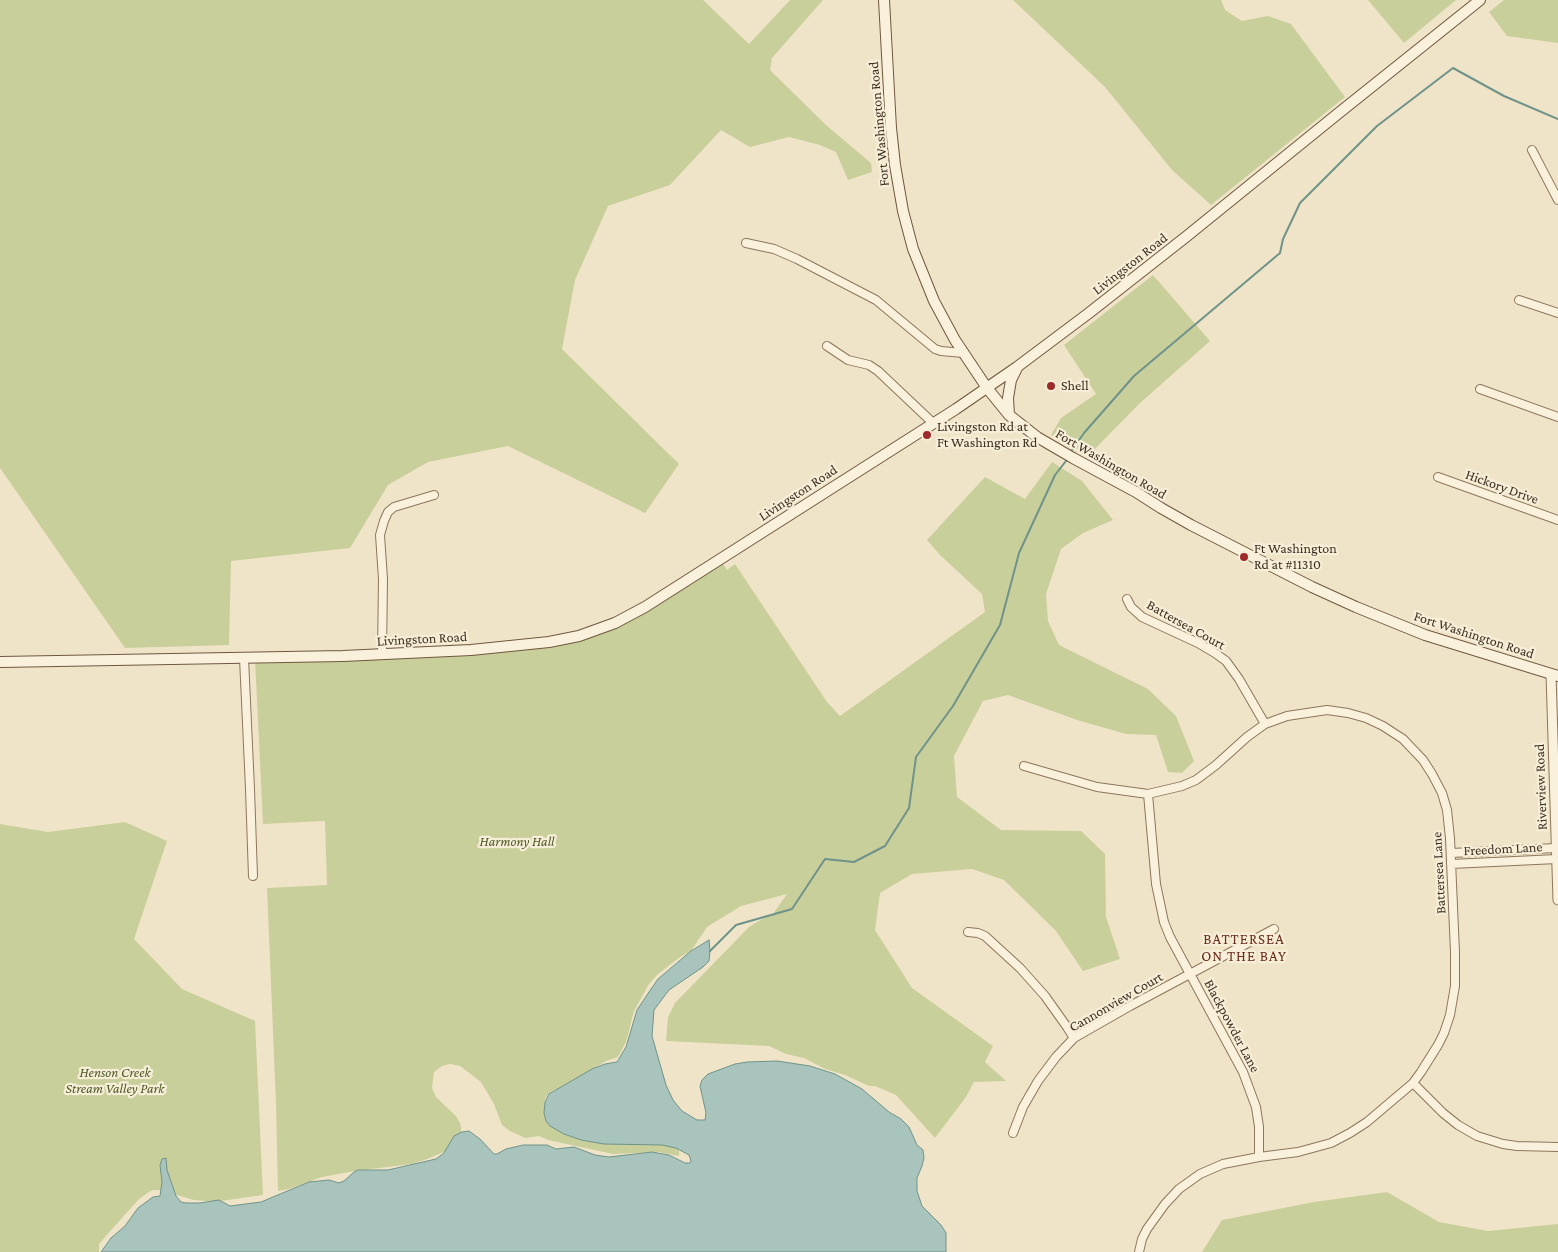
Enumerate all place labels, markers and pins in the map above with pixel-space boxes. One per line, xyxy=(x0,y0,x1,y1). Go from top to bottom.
place label: Shell xyxy=(1061,378,1089,394)
marker: Shell xyxy=(1045,380,1057,392)
place label: Livingston Rd at Ft Washington Rd xyxy=(937,419,1037,452)
marker: Livingston Rd at Ft Washington Rd xyxy=(921,429,933,441)
place label: Ft Washington Rd at #11310 xyxy=(1254,541,1337,574)
marker: Ft Washington Rd at #11310 xyxy=(1238,551,1250,563)

